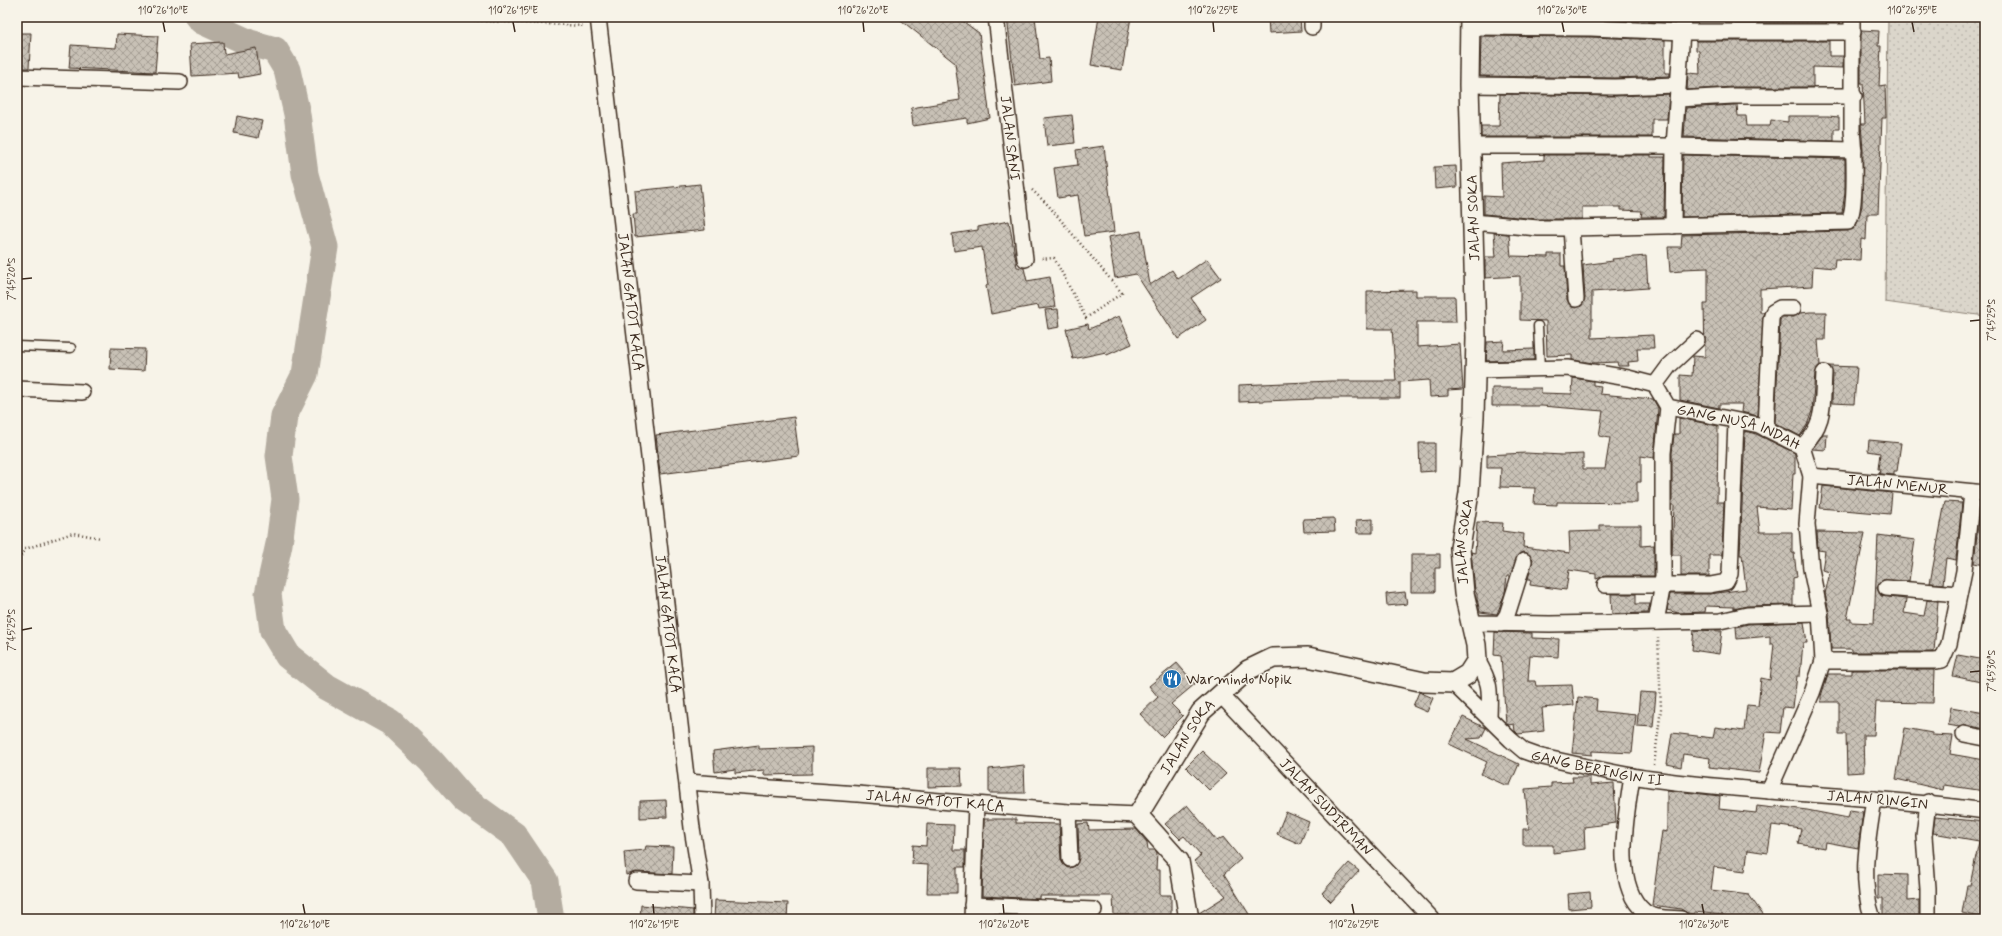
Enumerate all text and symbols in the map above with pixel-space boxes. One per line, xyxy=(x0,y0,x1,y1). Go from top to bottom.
text: 110°26'10"E xyxy=(138,4,188,18)
text: 110°26'15"E xyxy=(488,4,538,18)
text: 110°26'20"E xyxy=(838,4,889,18)
text: 110°26'25"E xyxy=(1188,4,1238,18)
text: 110°26'30"E xyxy=(1537,4,1587,18)
text: 110°26'35"E xyxy=(1887,4,1937,18)
street label: JALAN SANI xyxy=(994,94,1025,182)
street label: JALAN SOKA xyxy=(1462,174,1486,262)
street label: JALAN GATOT KACA xyxy=(612,232,648,373)
text: 7°45'20"S xyxy=(5,257,19,300)
text: 7°45'25"S xyxy=(1985,298,1999,341)
street label: GANG NUSA INDAH xyxy=(1675,400,1804,456)
street label: JALAN MENUR xyxy=(1846,471,1950,500)
street label: JALAN SOKA xyxy=(1451,497,1479,586)
street label: JALAN GATOT KACA xyxy=(649,554,685,695)
text: 7°45'25"S xyxy=(5,608,19,651)
text: 7°45'30"S xyxy=(1985,649,1999,692)
restaurant icon: Warmindo Nopik xyxy=(1161,668,1183,690)
place label: Warmindo Nopik xyxy=(1186,670,1292,690)
street label: JALAN SOKA xyxy=(1156,695,1220,779)
street label: GANG BERINGIN II xyxy=(1528,745,1665,792)
street label: JALAN SUDIRMAN xyxy=(1274,754,1377,861)
street label: JALAN GATOT KACA xyxy=(865,786,1006,818)
street label: JALAN RINGIN xyxy=(1826,786,1929,815)
text: 110°26'10"E xyxy=(280,918,330,932)
text: 110°26'15"E xyxy=(629,918,679,932)
text: 110°26'20"E xyxy=(979,918,1030,932)
text: 110°26'25"E xyxy=(1329,918,1379,932)
text: 110°26'30"E xyxy=(1679,918,1729,932)

